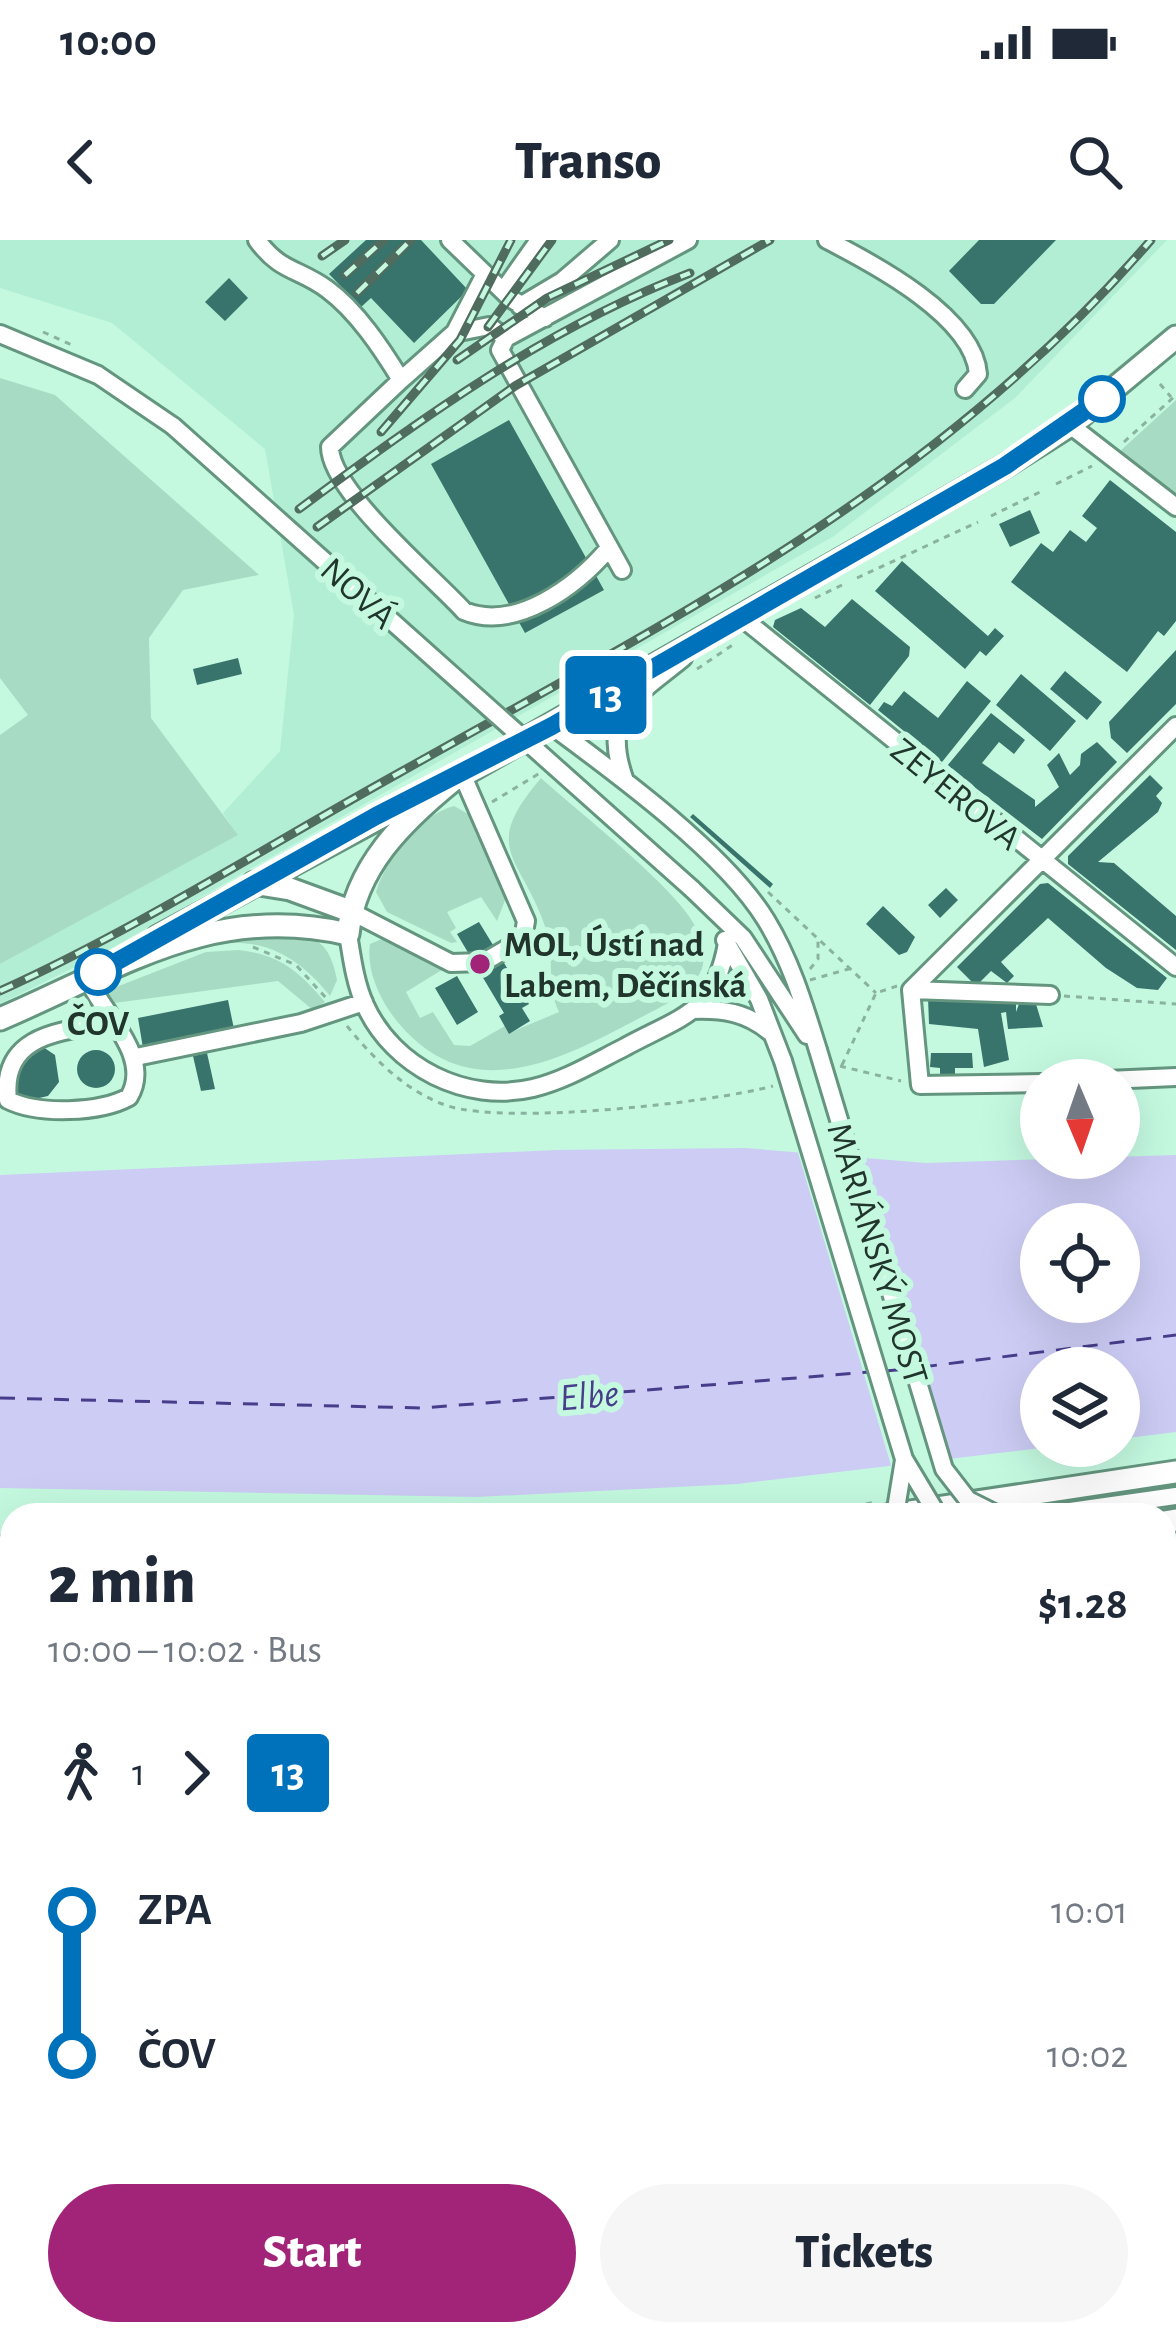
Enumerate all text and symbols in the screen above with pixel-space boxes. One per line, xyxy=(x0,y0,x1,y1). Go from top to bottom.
text: 10:00 xyxy=(60,19,157,64)
icon: back xyxy=(48,129,114,195)
icon: search xyxy=(1062,129,1128,195)
text: Transo xyxy=(515,135,661,189)
unlabelled marker xyxy=(1080,377,1124,421)
street label: NOVÁ xyxy=(313,549,404,636)
line badge: 13 xyxy=(552,656,660,734)
text: 13 xyxy=(589,674,623,716)
street label: ZEYEROVA xyxy=(884,732,1027,857)
place label: MOL, Ústí nad Labem, Děčínská xyxy=(504,924,747,1004)
marker: ČOV xyxy=(76,950,120,994)
marker: MOL, Ústí nad Labem, Děčínská xyxy=(467,951,493,977)
place label: ČOV xyxy=(67,1003,130,1042)
north arrow xyxy=(1020,1059,1140,1179)
map controls xyxy=(1020,1059,1140,1467)
street label: MARIÁNSKÝ MOST xyxy=(820,1118,937,1389)
button: locate xyxy=(1020,1203,1140,1323)
button: layers xyxy=(1020,1347,1140,1467)
water label: Elbe xyxy=(558,1374,621,1419)
text: 2 min xyxy=(48,1549,196,1615)
text: $1.28 xyxy=(1038,1582,1128,1627)
text: 10:00 – 10:02 · Bus xyxy=(48,1631,322,1670)
icon: walk xyxy=(48,1740,114,1806)
icon: forward xyxy=(163,1740,229,1806)
text: 13 xyxy=(271,1752,305,1794)
text: 1 xyxy=(132,1754,145,1793)
text: ZPA xyxy=(138,1888,212,1933)
text: 10:01 xyxy=(1051,1892,1128,1931)
text: ČOV xyxy=(138,2032,216,2077)
text: 10:02 xyxy=(1047,2036,1128,2075)
button: Start xyxy=(48,2184,576,2322)
button: Tickets xyxy=(600,2184,1128,2322)

